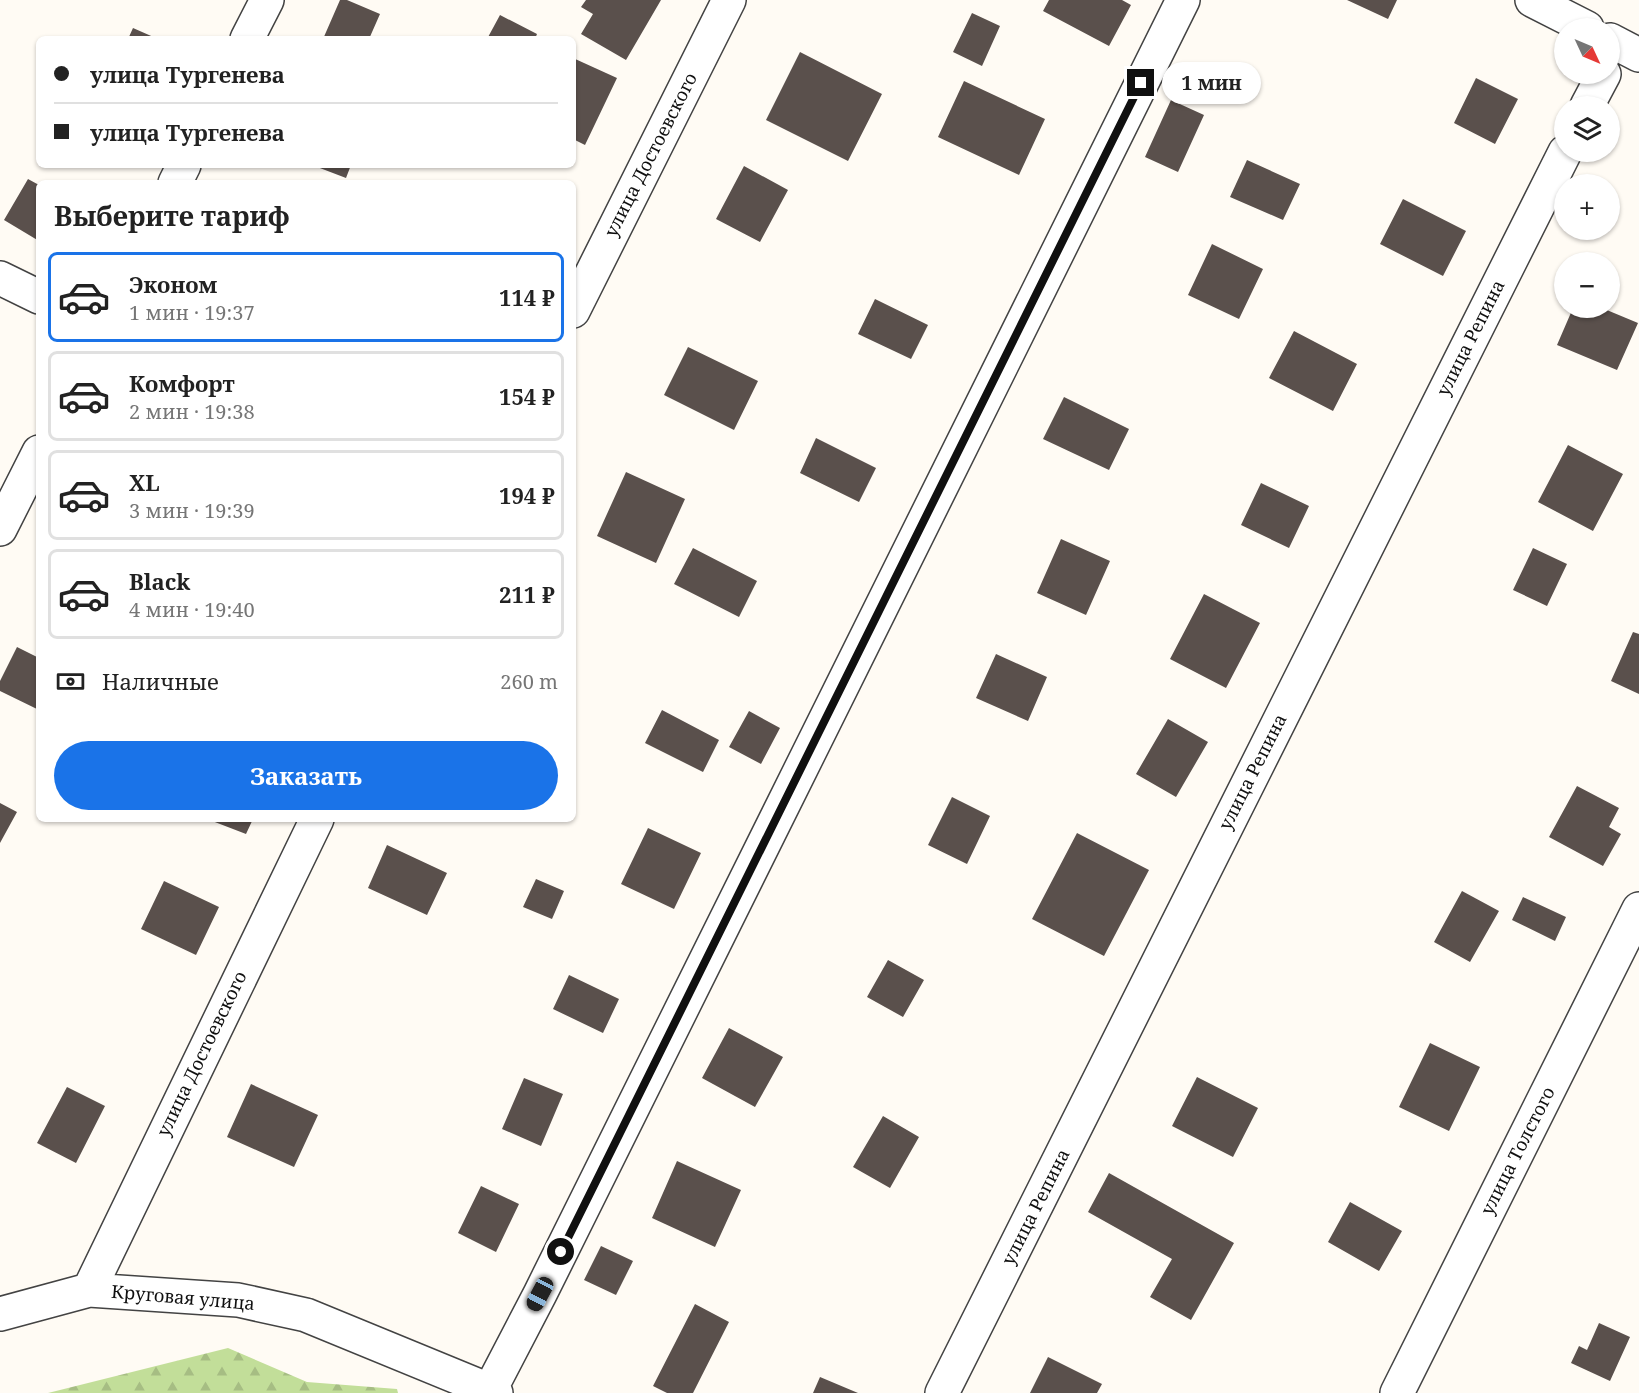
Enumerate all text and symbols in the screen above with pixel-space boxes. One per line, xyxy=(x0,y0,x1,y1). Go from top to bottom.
north arrow xyxy=(1554,18,1620,84)
map controls xyxy=(1554,18,1620,318)
text: улица Тургенева xyxy=(90,59,285,89)
callout: 1 мин xyxy=(1162,62,1261,104)
street label: улица Достоевского xyxy=(598,68,702,241)
route end xyxy=(1127,69,1154,96)
text: 1 мин xyxy=(1181,69,1242,96)
button: layers xyxy=(1554,96,1620,162)
text: улица Тургенева xyxy=(90,117,285,147)
button: + xyxy=(1554,174,1620,240)
text: Выберите тариф xyxy=(54,197,290,234)
button: − xyxy=(1554,252,1620,318)
text: Эконом xyxy=(129,269,217,299)
icon: car xyxy=(57,270,111,324)
street label: улица Репина xyxy=(1431,275,1510,400)
text: 114 ₽ xyxy=(499,282,555,312)
text: 1 мин · 19:37 xyxy=(129,299,255,326)
text: Комфорт xyxy=(129,368,235,398)
icon: car xyxy=(57,369,111,423)
text: 154 ₽ xyxy=(499,381,555,411)
text: 2 мин · 19:38 xyxy=(129,398,255,425)
text: XL xyxy=(129,467,160,497)
icon: car xyxy=(57,468,111,522)
text: 194 ₽ xyxy=(499,480,555,510)
text: 3 мин · 19:39 xyxy=(129,497,255,524)
text: Black xyxy=(129,566,190,596)
icon: car xyxy=(57,567,111,621)
text: 211 ₽ xyxy=(499,579,555,609)
text: 4 мин · 19:40 xyxy=(129,596,255,623)
icon: cash xyxy=(54,665,87,698)
text: Наличные xyxy=(102,666,219,696)
text: 260 m xyxy=(500,668,558,695)
street label: улица Репина xyxy=(1213,709,1292,834)
button: Заказать xyxy=(54,741,558,810)
street label: улица Достоевского xyxy=(151,967,252,1140)
street label: улица Толстого xyxy=(1474,1082,1560,1219)
street label: улица Репина xyxy=(996,1144,1075,1269)
route start xyxy=(547,1238,574,1265)
car xyxy=(524,1274,556,1314)
street label: Круговая улица xyxy=(110,1279,256,1315)

